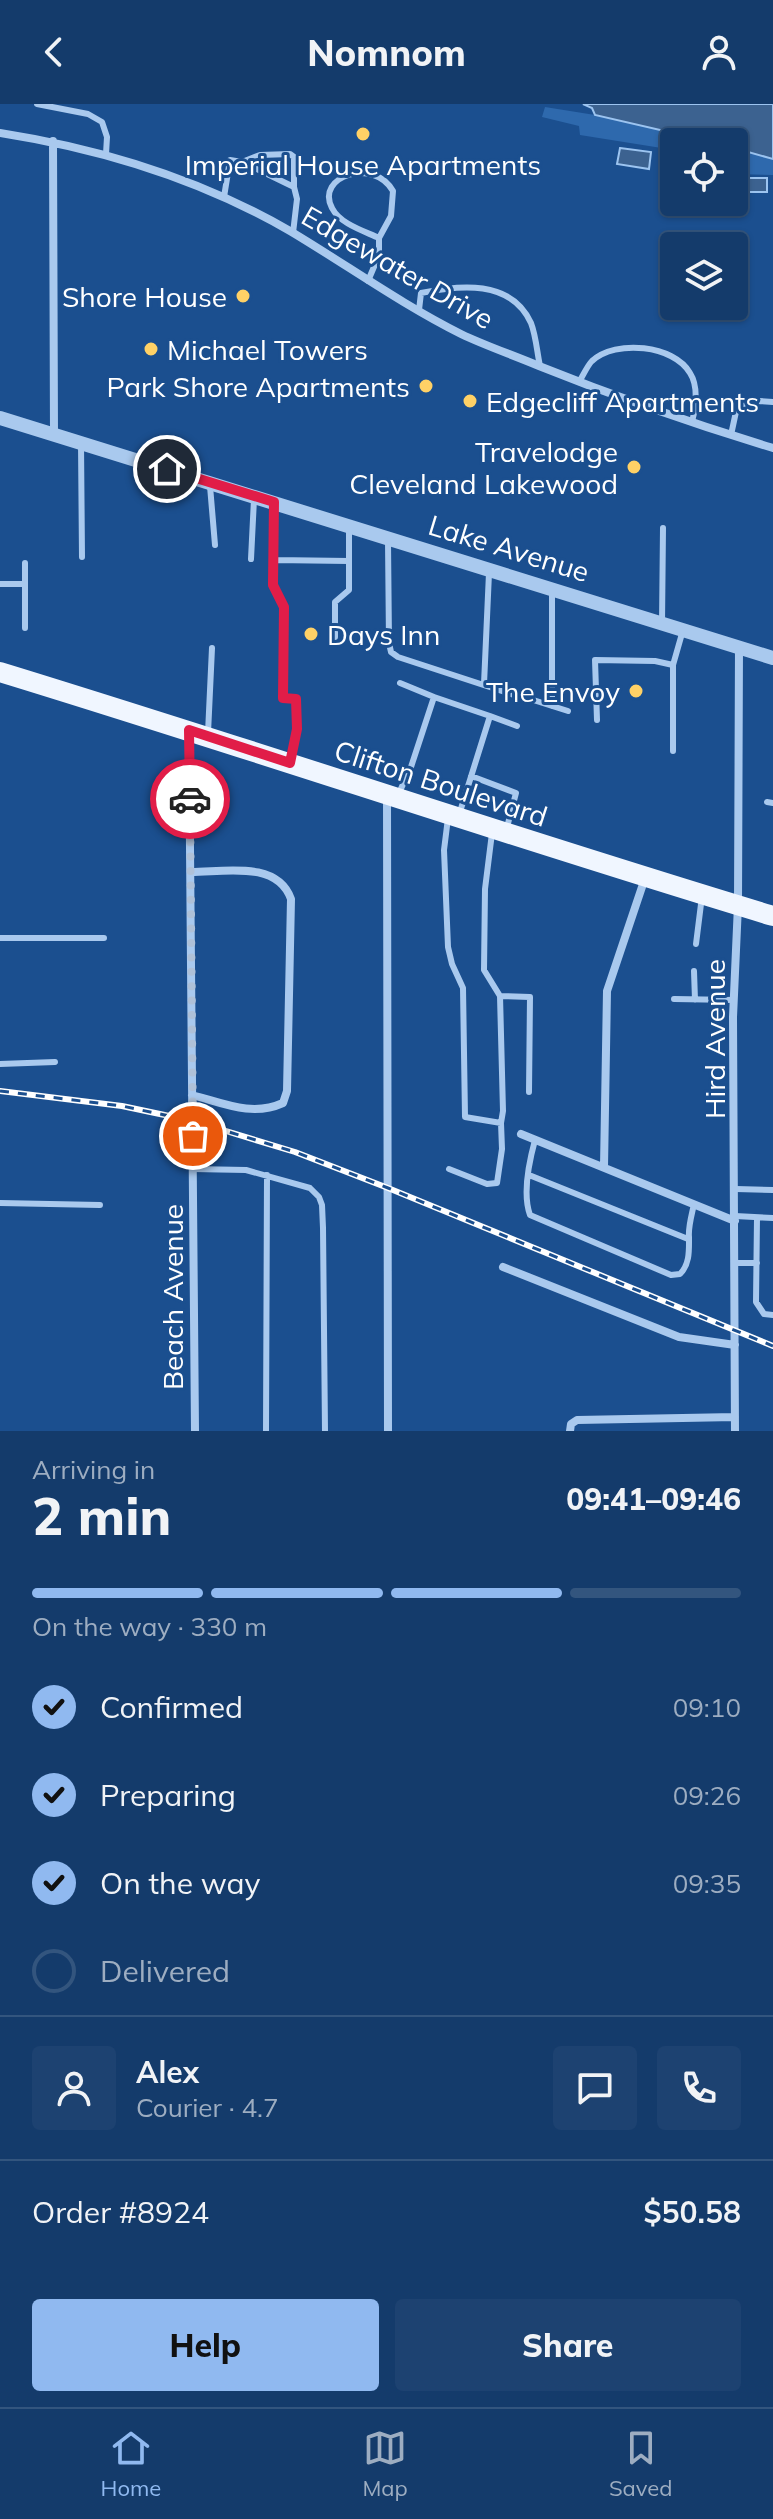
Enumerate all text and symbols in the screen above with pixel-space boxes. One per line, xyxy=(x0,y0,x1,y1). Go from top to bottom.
icon: back xyxy=(32,30,76,74)
text: Nomnom xyxy=(307,30,466,75)
icon: person xyxy=(697,30,741,74)
marker: Imperial House Apartments xyxy=(354,125,372,143)
map controls xyxy=(660,128,748,320)
button: locate xyxy=(660,128,748,216)
place label: Imperial House Apartments xyxy=(185,147,541,182)
street label: Edgewater Drive xyxy=(296,198,500,336)
button: layers xyxy=(660,232,748,320)
place label: Shore House xyxy=(62,279,227,314)
marker: Shore House xyxy=(234,287,252,305)
place label: Michael Towers xyxy=(167,332,368,367)
marker: Michael Towers xyxy=(142,340,160,358)
place label: Park Shore Apartments xyxy=(107,369,410,404)
marker: Park Shore Apartments xyxy=(417,377,435,395)
place label: Edgecliff Apartments xyxy=(486,384,759,419)
marker: Edgecliff Apartments xyxy=(461,392,479,410)
place label: Travelodge Cleveland Lakewood xyxy=(349,434,618,501)
pin xyxy=(133,435,201,503)
icon: home xyxy=(145,447,189,491)
marker: Travelodge Cleveland Lakewood xyxy=(625,458,643,476)
street label: Lake Avenue xyxy=(424,507,594,589)
place label: Days Inn xyxy=(327,617,440,652)
marker: Days Inn xyxy=(302,625,320,643)
place label: The Envoy xyxy=(486,674,620,709)
marker: The Envoy xyxy=(627,682,645,700)
street label: Clifton Boulevard xyxy=(330,732,552,834)
courier xyxy=(150,759,230,839)
icon: car xyxy=(168,777,212,821)
street label: Hird Avenue xyxy=(697,959,732,1119)
pin xyxy=(159,1102,227,1170)
icon: bag xyxy=(171,1114,215,1158)
street label: Beach Avenue xyxy=(155,1204,190,1390)
text: Arriving in xyxy=(32,1453,155,1486)
text: 09:41–09:46 xyxy=(566,1480,741,1518)
text: 2 min xyxy=(32,1483,171,1548)
text: On the way · 330 m xyxy=(32,1610,267,1643)
icon: check xyxy=(32,1685,76,1729)
text: Confirmed xyxy=(100,1688,243,1726)
text: 09:10 xyxy=(673,1691,741,1724)
icon: check xyxy=(32,1773,76,1817)
text: Preparing xyxy=(100,1776,236,1814)
text: 09:26 xyxy=(673,1779,741,1812)
icon: check xyxy=(32,1861,76,1905)
text: On the way xyxy=(100,1864,260,1902)
text: 09:35 xyxy=(673,1867,741,1900)
text: Delivered xyxy=(100,1952,230,1990)
button: person xyxy=(32,2046,116,2130)
button: chat xyxy=(553,2046,637,2130)
button: phone xyxy=(657,2046,741,2130)
text: Alex xyxy=(136,2053,199,2091)
text: Courier · 4.7 xyxy=(136,2091,279,2124)
text: Order #8924 xyxy=(32,2193,209,2231)
text: $50.58 xyxy=(644,2193,741,2231)
button: Help xyxy=(32,2299,379,2391)
button: Share xyxy=(395,2299,741,2391)
tab: Home xyxy=(101,2426,161,2502)
tab: Map xyxy=(362,2426,408,2502)
tab: Saved xyxy=(609,2426,672,2502)

